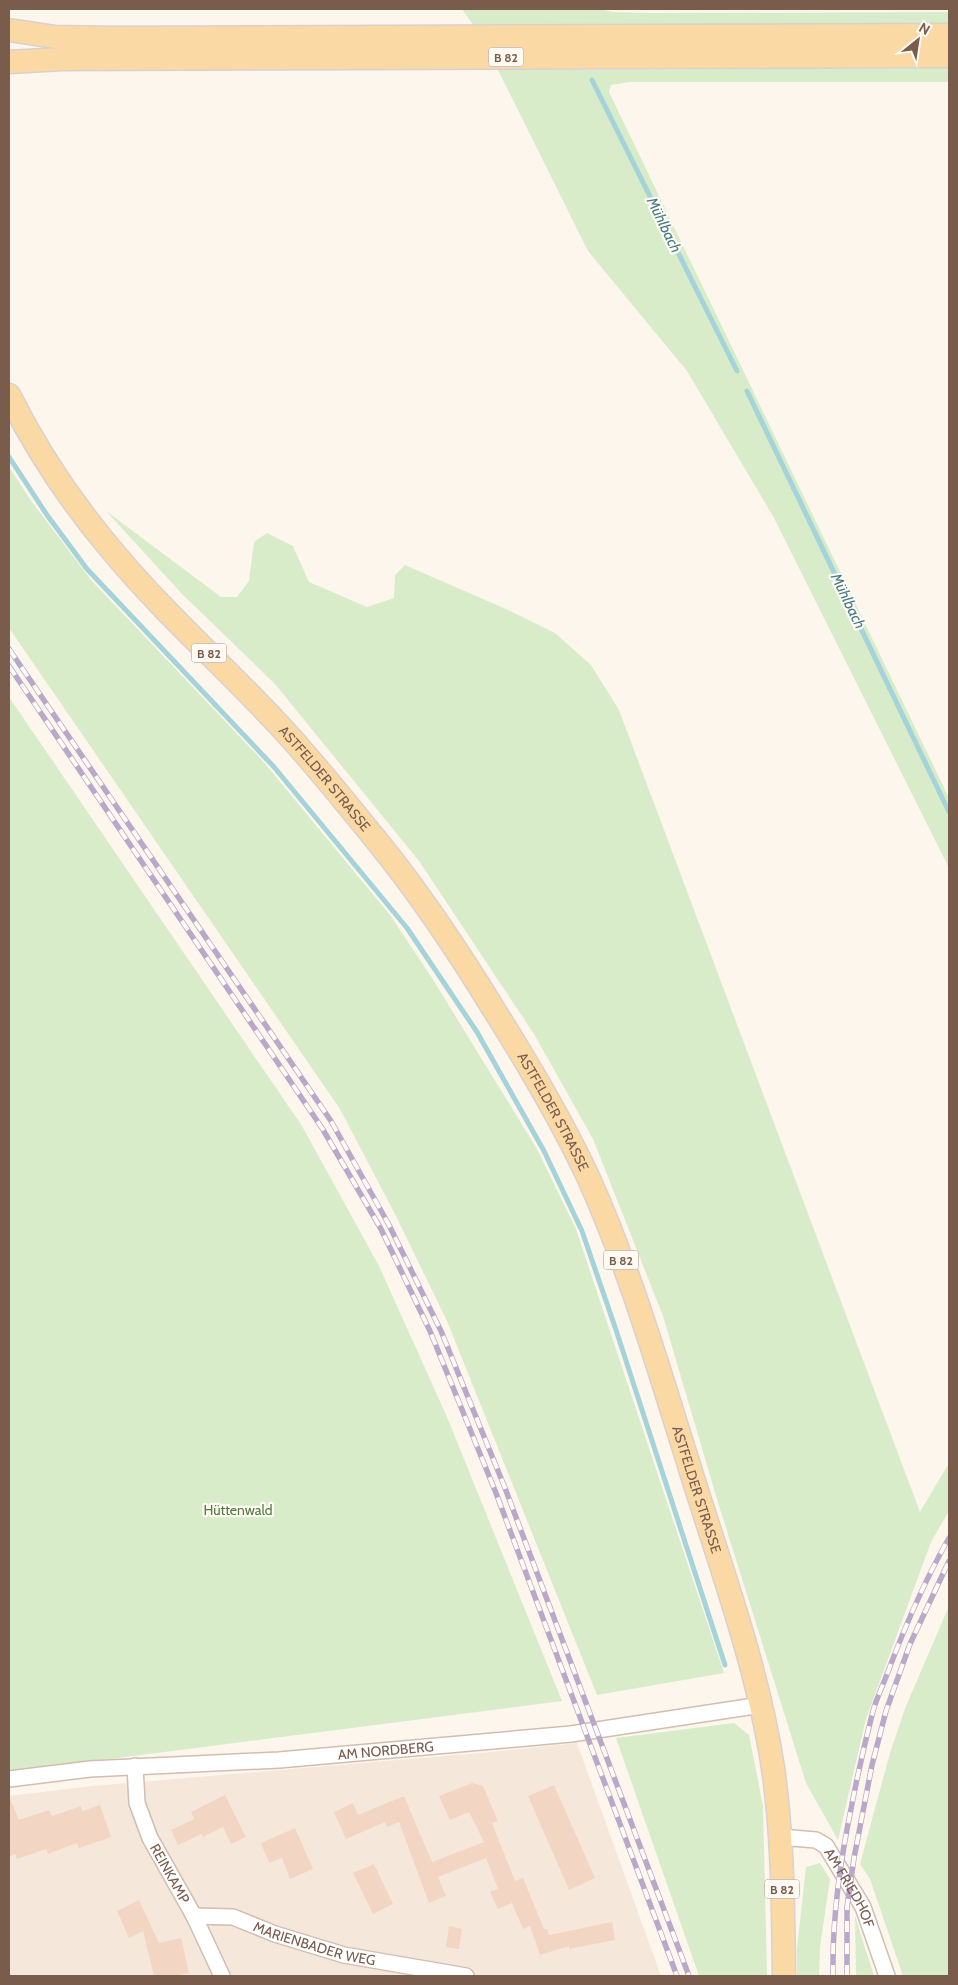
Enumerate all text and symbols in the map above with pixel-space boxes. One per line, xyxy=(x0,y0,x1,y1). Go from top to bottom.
north arrow xyxy=(893,15,943,65)
text: N xyxy=(916,18,933,39)
road number: B 82 xyxy=(488,48,524,66)
water label: Mühlbach xyxy=(642,194,685,256)
water label: Mühlbach xyxy=(826,570,869,632)
road number: B 82 xyxy=(192,644,226,662)
street label: ASTFELDER STRASSE xyxy=(275,722,375,835)
street label: ASTFELDER STRASSE xyxy=(513,1049,593,1174)
road number: B 82 xyxy=(604,1250,638,1270)
street label: ASTFELDER STRASSE xyxy=(668,1424,726,1556)
park label: Hüttenwald xyxy=(203,1501,273,1519)
street label: AM NORDBERG xyxy=(337,1737,435,1764)
street label: REINKAMP xyxy=(146,1840,194,1906)
street label: AM FRIEDHOF xyxy=(820,1845,879,1931)
road number: B 82 xyxy=(764,1880,800,1898)
street label: MARIENBADER WEG xyxy=(251,1917,377,1969)

